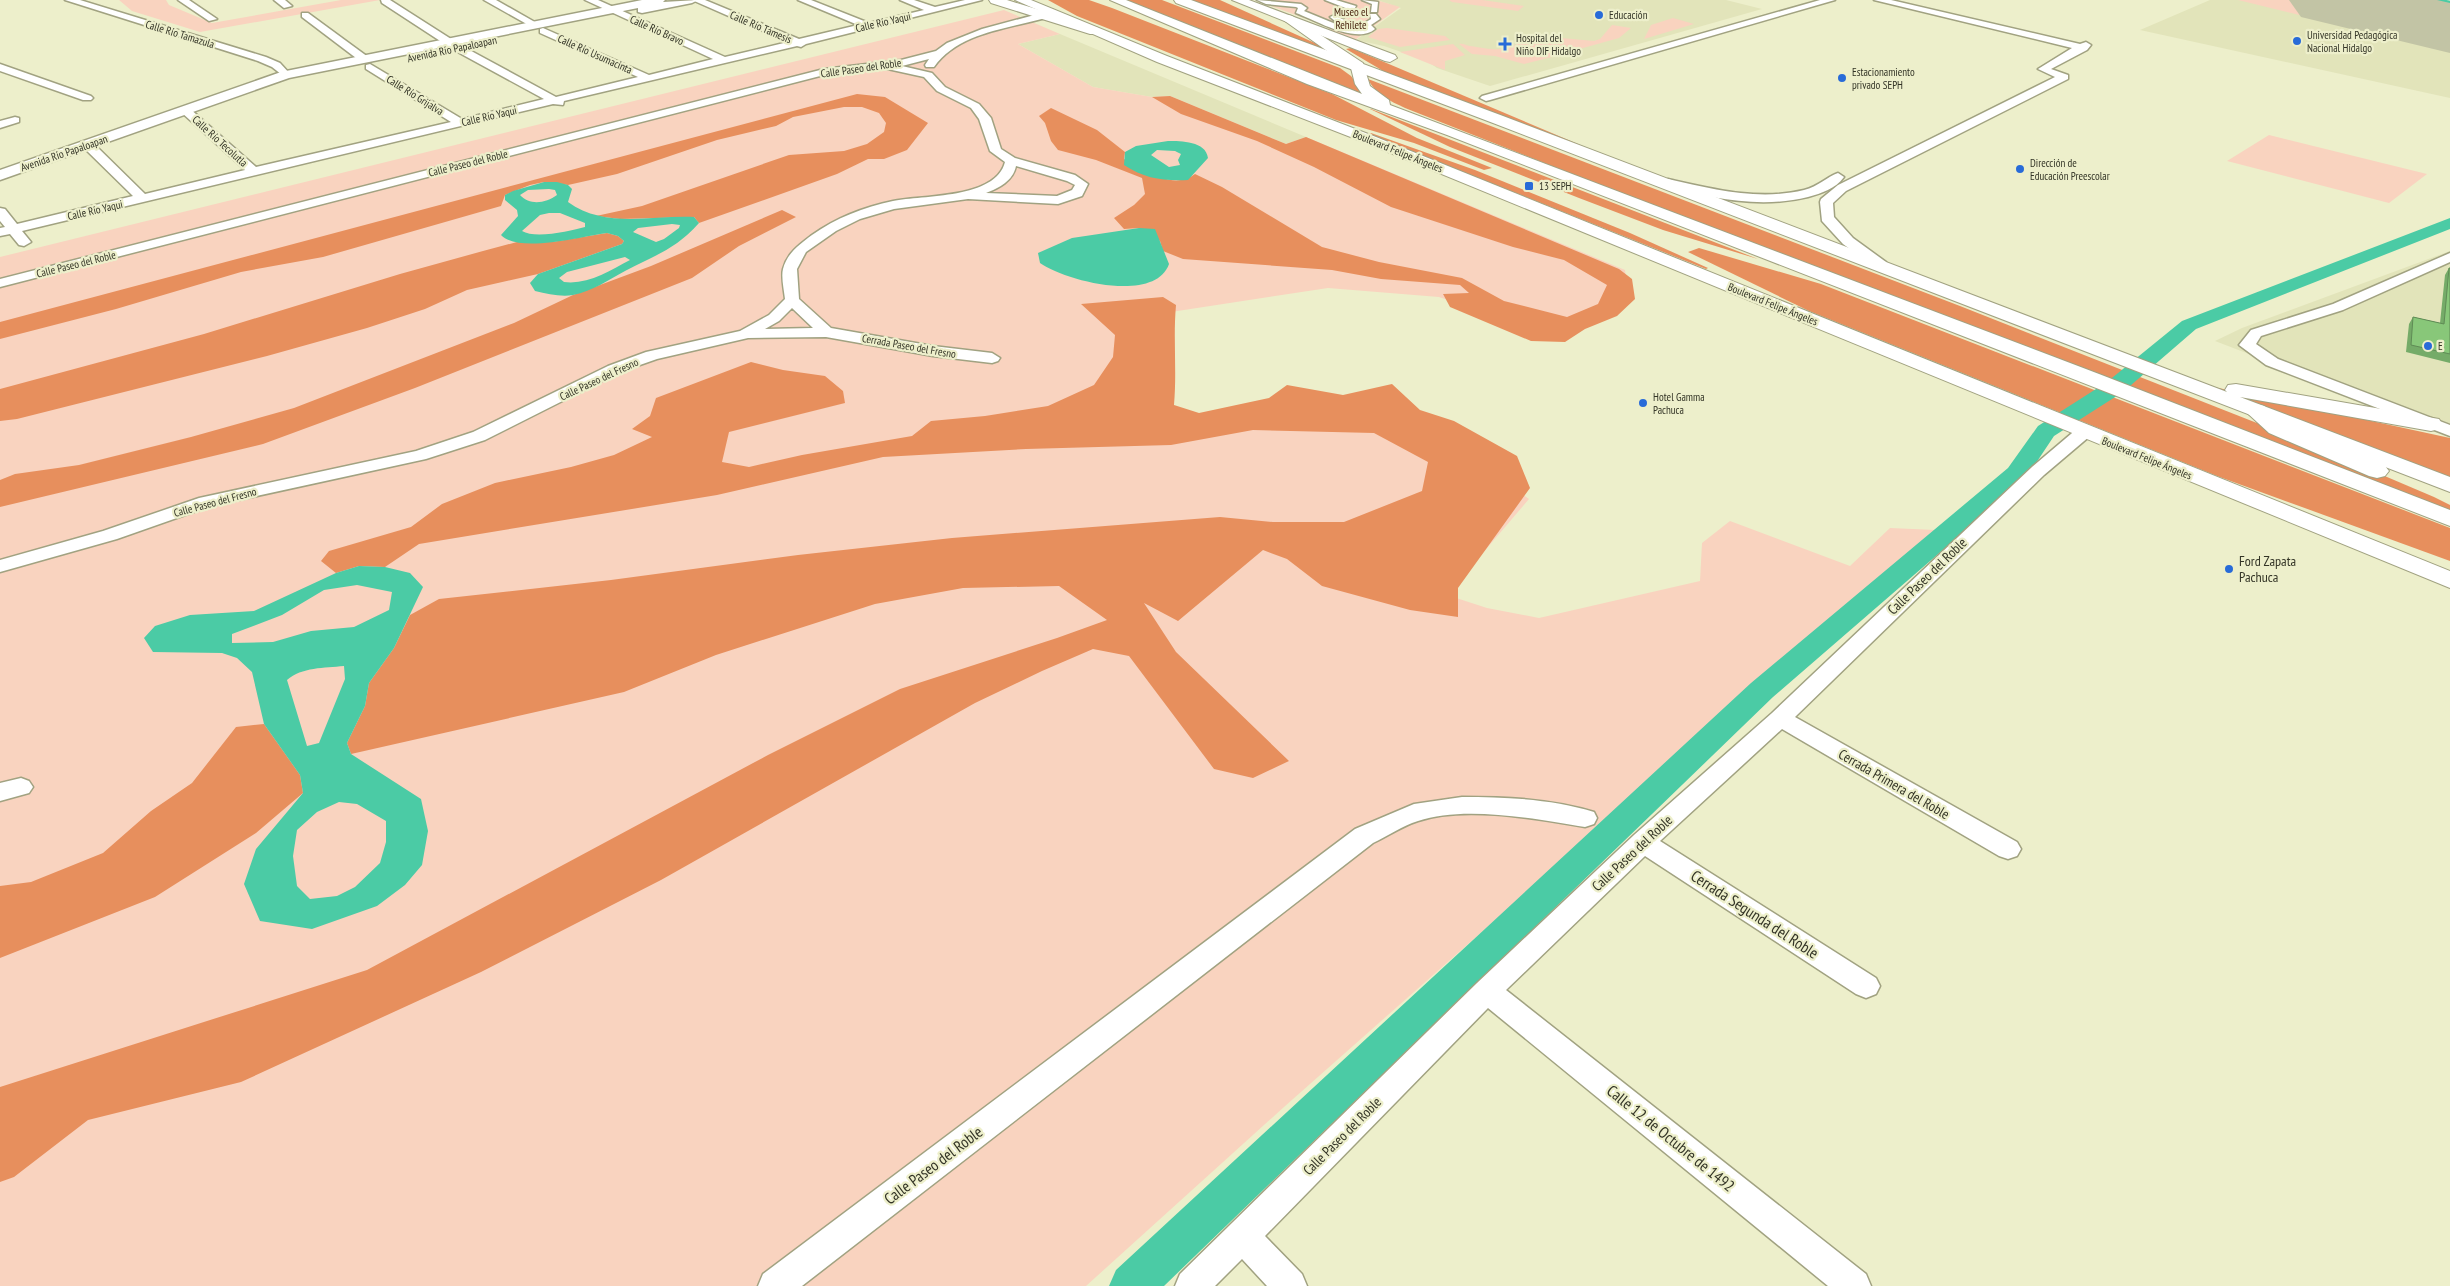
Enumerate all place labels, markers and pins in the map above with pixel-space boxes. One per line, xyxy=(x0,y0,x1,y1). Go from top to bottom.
place label: Educación xyxy=(1609,8,1648,22)
marker: Educación xyxy=(1593,9,1605,21)
place label: Universidad Pedagógica Nacional Hidalgo xyxy=(2307,28,2397,55)
place label: Hospital del Niño DIF Hidalgo xyxy=(1516,31,1581,58)
marker: Universidad Pedagógica Nacional Hidalgo xyxy=(2291,35,2303,47)
marker: Hospital del Niño DIF Hidalgo xyxy=(1498,37,1512,51)
place label: Estacionamiento privado SEPH xyxy=(1852,65,1915,92)
marker: Estacionamiento privado SEPH xyxy=(1836,72,1848,84)
place label: Dirección de Educación Preescolar xyxy=(2030,156,2110,183)
marker: Dirección de Educación Preescolar xyxy=(2014,163,2026,175)
place label: 13 SEPH xyxy=(1539,179,1572,193)
marker: 13 SEPH xyxy=(1523,180,1535,192)
place label: E xyxy=(2438,339,2443,353)
marker: E xyxy=(2422,340,2434,352)
place label: Hotel Gamma Pachuca xyxy=(1653,390,1705,417)
marker: Hotel Gamma Pachuca xyxy=(1637,397,1649,409)
place label: Ford Zapata Pachuca xyxy=(2239,552,2296,586)
marker: Ford Zapata Pachuca xyxy=(2223,563,2235,575)

